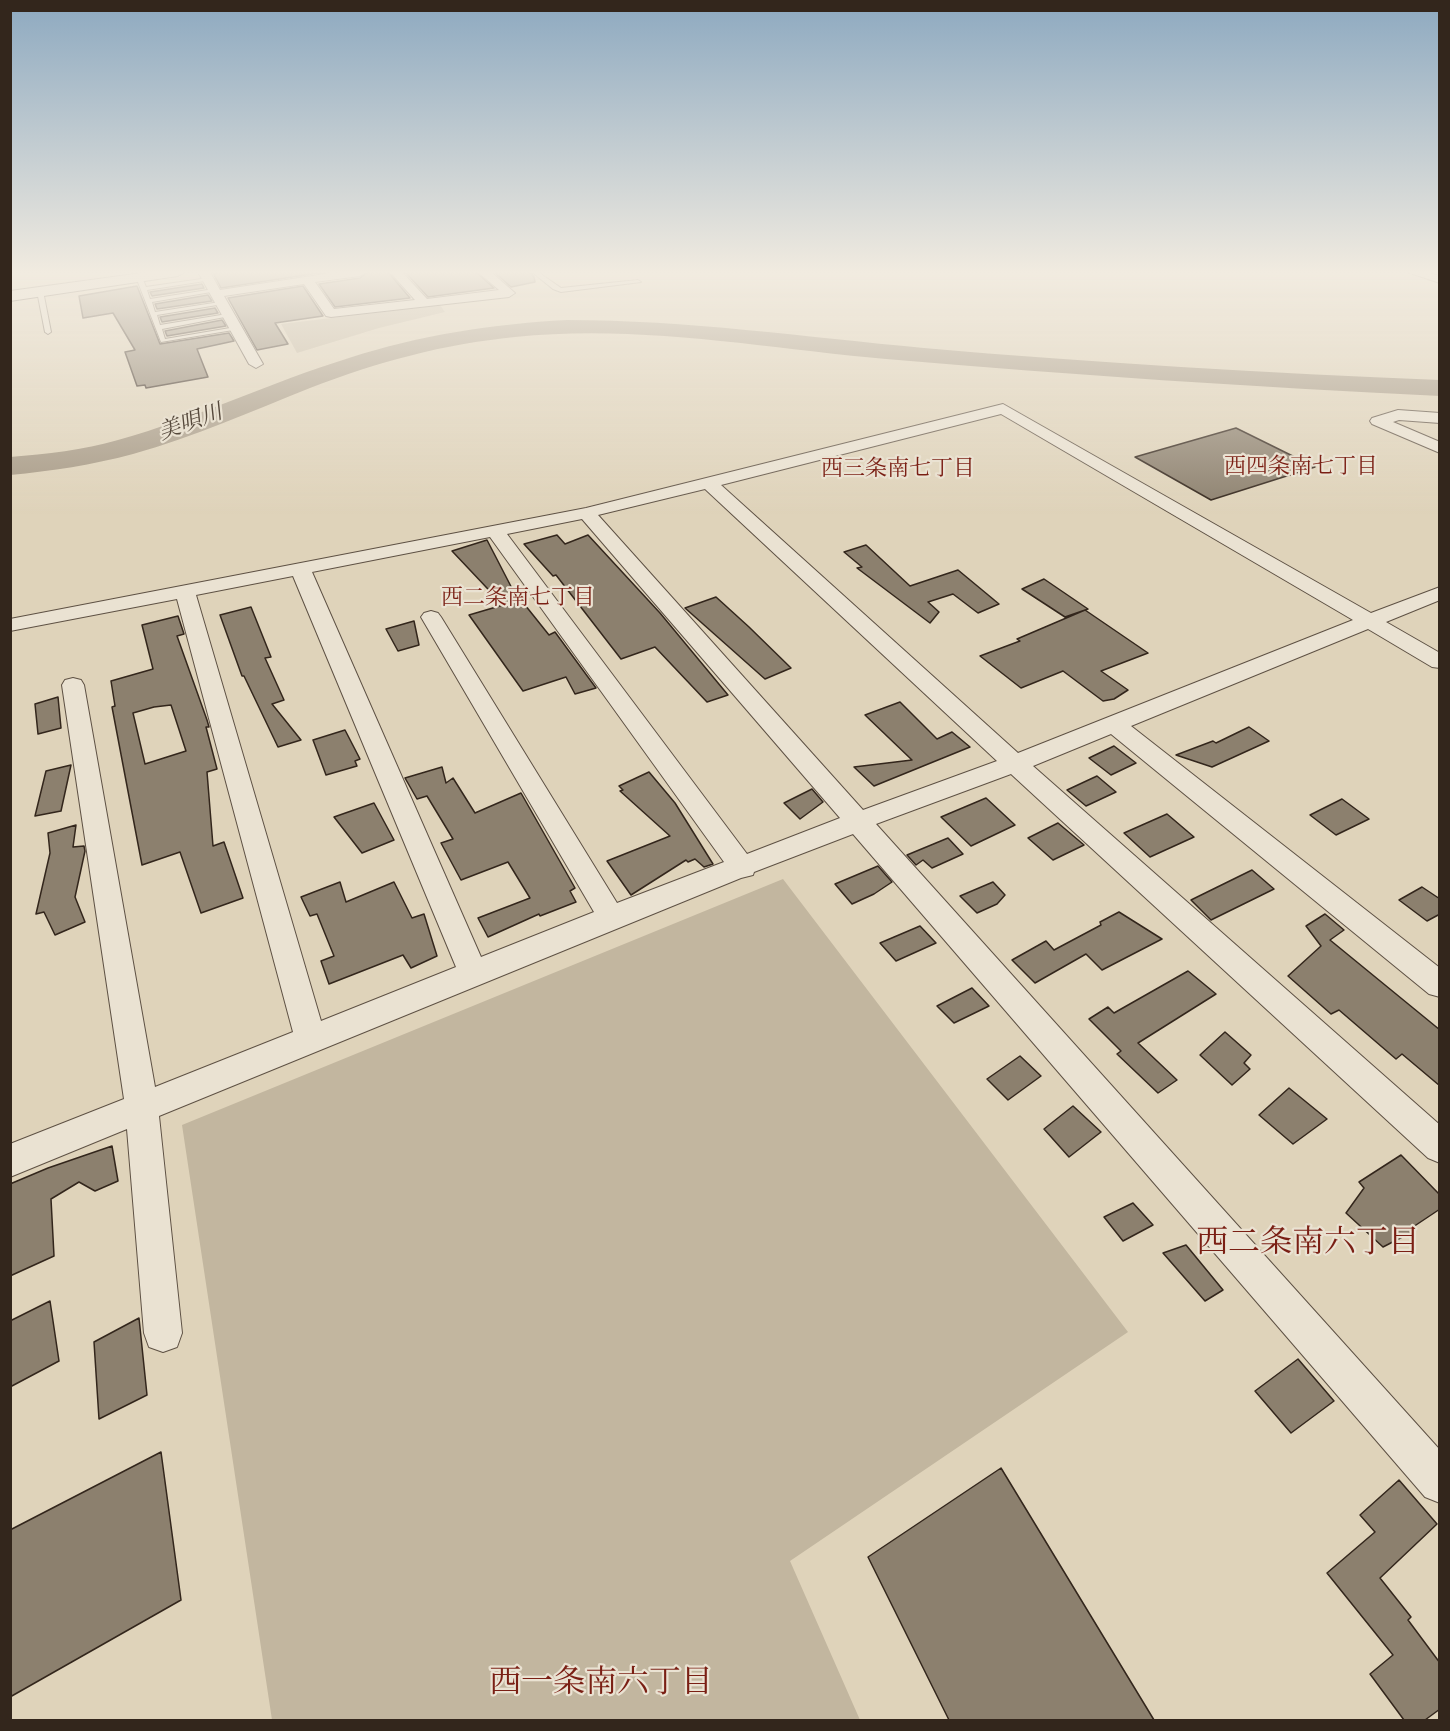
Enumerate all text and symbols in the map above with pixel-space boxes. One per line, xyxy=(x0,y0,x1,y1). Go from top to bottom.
water label: 美唄川 xyxy=(155,400,227,448)
district label: 西四条南七丁目 xyxy=(1224,455,1378,481)
district label: 西三条南七丁目 xyxy=(821,457,975,483)
district label: 西二条南七丁目 xyxy=(441,586,595,612)
district label: 西二条南六丁目 xyxy=(1196,1226,1420,1264)
district label: 西一条南六丁目 xyxy=(489,1666,713,1704)

